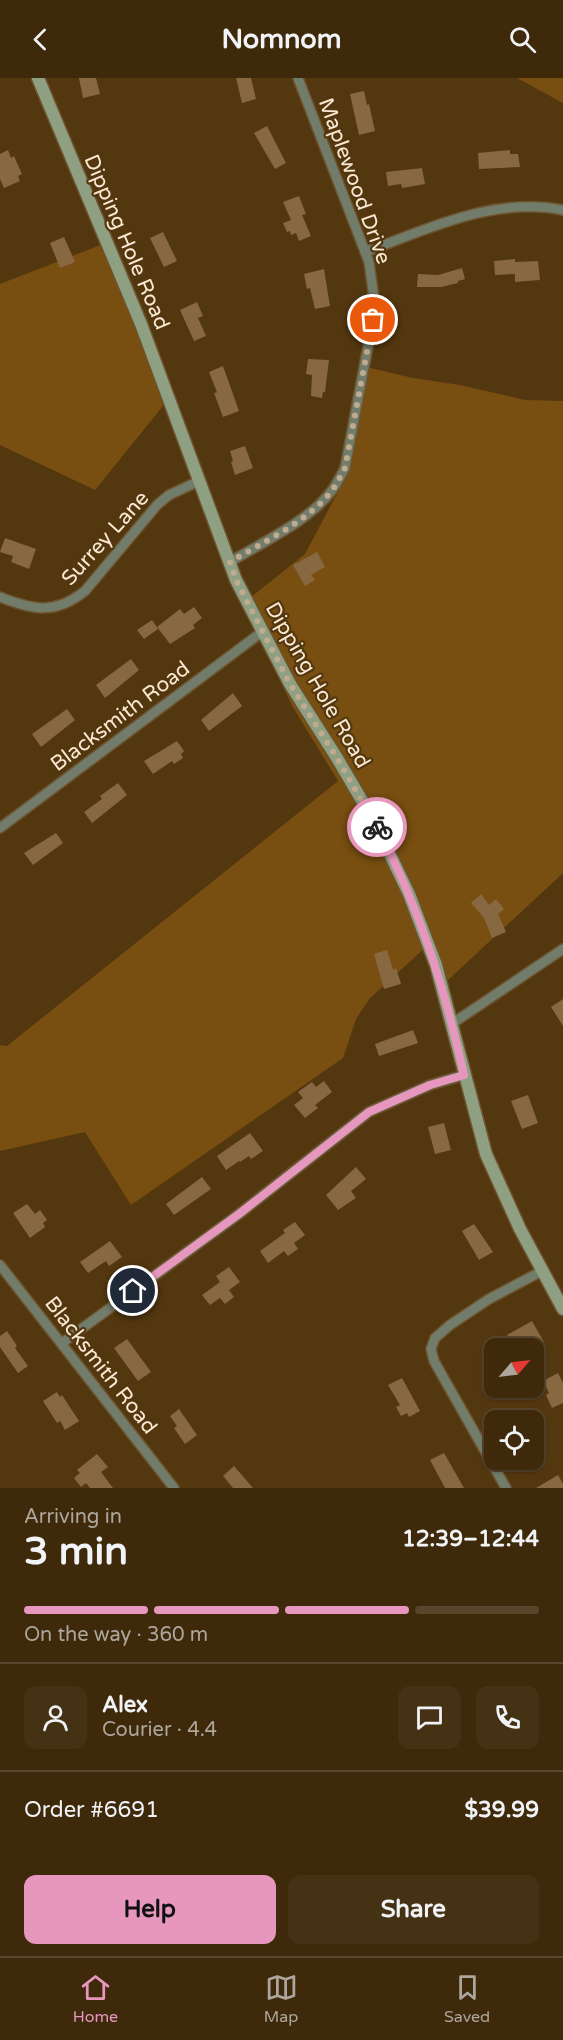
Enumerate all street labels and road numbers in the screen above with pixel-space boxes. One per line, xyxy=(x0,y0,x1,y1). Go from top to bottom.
street label: Maplewood Drive xyxy=(313,95,396,268)
street label: Dipping Hole Road xyxy=(78,151,175,333)
street label: Surrey Lane xyxy=(56,486,154,591)
street label: Dipping Hole Road xyxy=(260,598,375,773)
street label: Blacksmith Road xyxy=(46,656,195,777)
street label: Blacksmith Road xyxy=(39,1292,162,1439)

